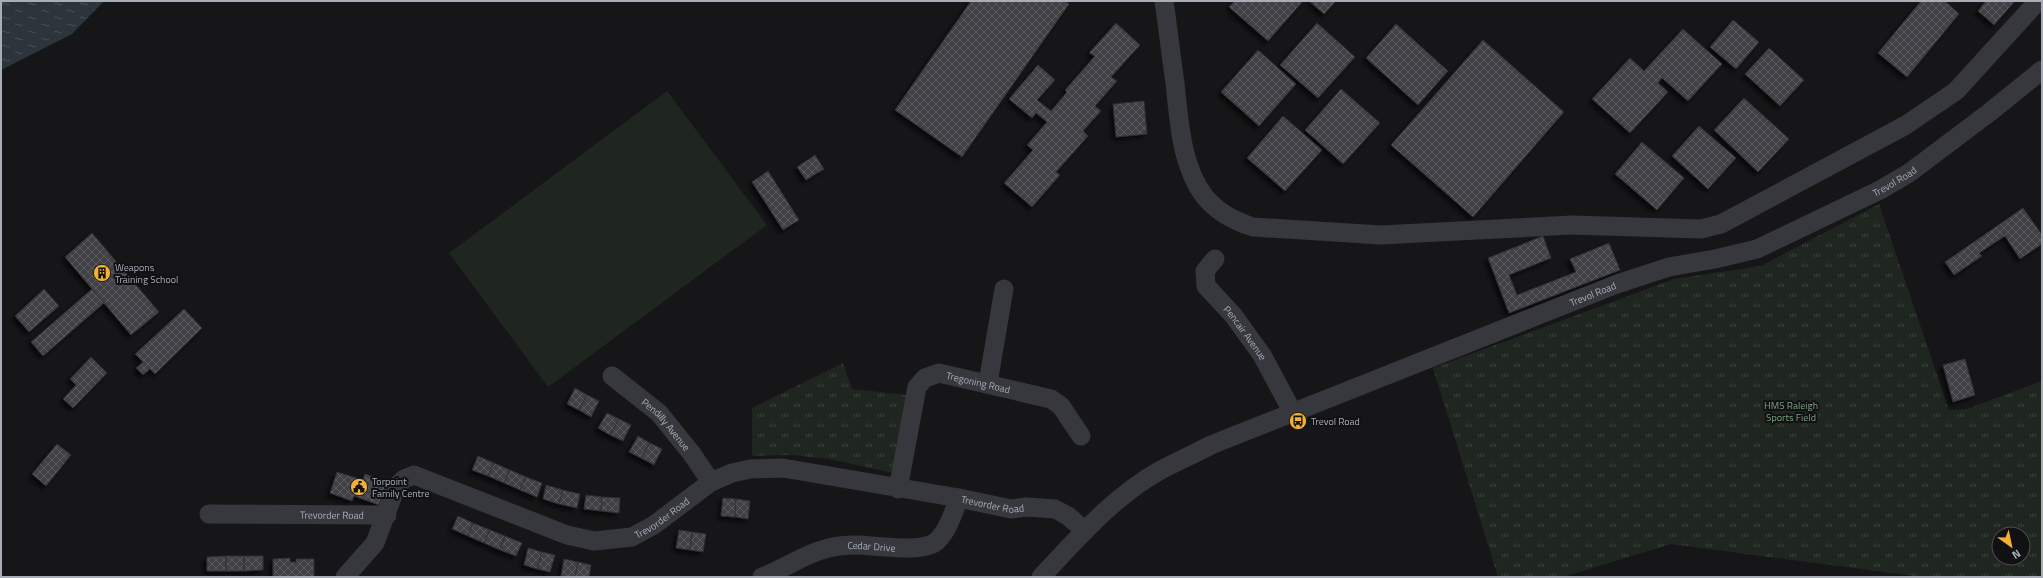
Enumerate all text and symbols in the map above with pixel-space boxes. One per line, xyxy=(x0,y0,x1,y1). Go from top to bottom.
street label: Trevol Road xyxy=(1870,162,1920,200)
place label: Weapons Training School xyxy=(115,260,178,287)
building icon: Weapons Training School xyxy=(92,263,112,283)
street label: Trevol Road xyxy=(1567,278,1618,310)
street label: Pencair Avenue xyxy=(1220,302,1271,363)
street label: Tregoning Road xyxy=(945,367,1012,397)
street label: Pendilly Avenue xyxy=(638,395,694,454)
park label: HMS Raleigh Sports Field xyxy=(1764,398,1818,425)
bus stop icon: Trevol Road xyxy=(1288,411,1308,431)
place label: Trevol Road xyxy=(1311,414,1360,429)
place label: Torpoint Family Centre xyxy=(372,474,429,501)
public building icon: Torpoint Family Centre xyxy=(349,477,369,497)
street label: Trevorder Road xyxy=(960,491,1025,517)
street label: Trevorder Road xyxy=(632,493,692,542)
street label: Trevorder Road xyxy=(300,507,364,522)
north arrow xyxy=(1991,526,2031,566)
street label: Cedar Drive xyxy=(847,537,896,555)
text: N xyxy=(2009,546,2024,563)

